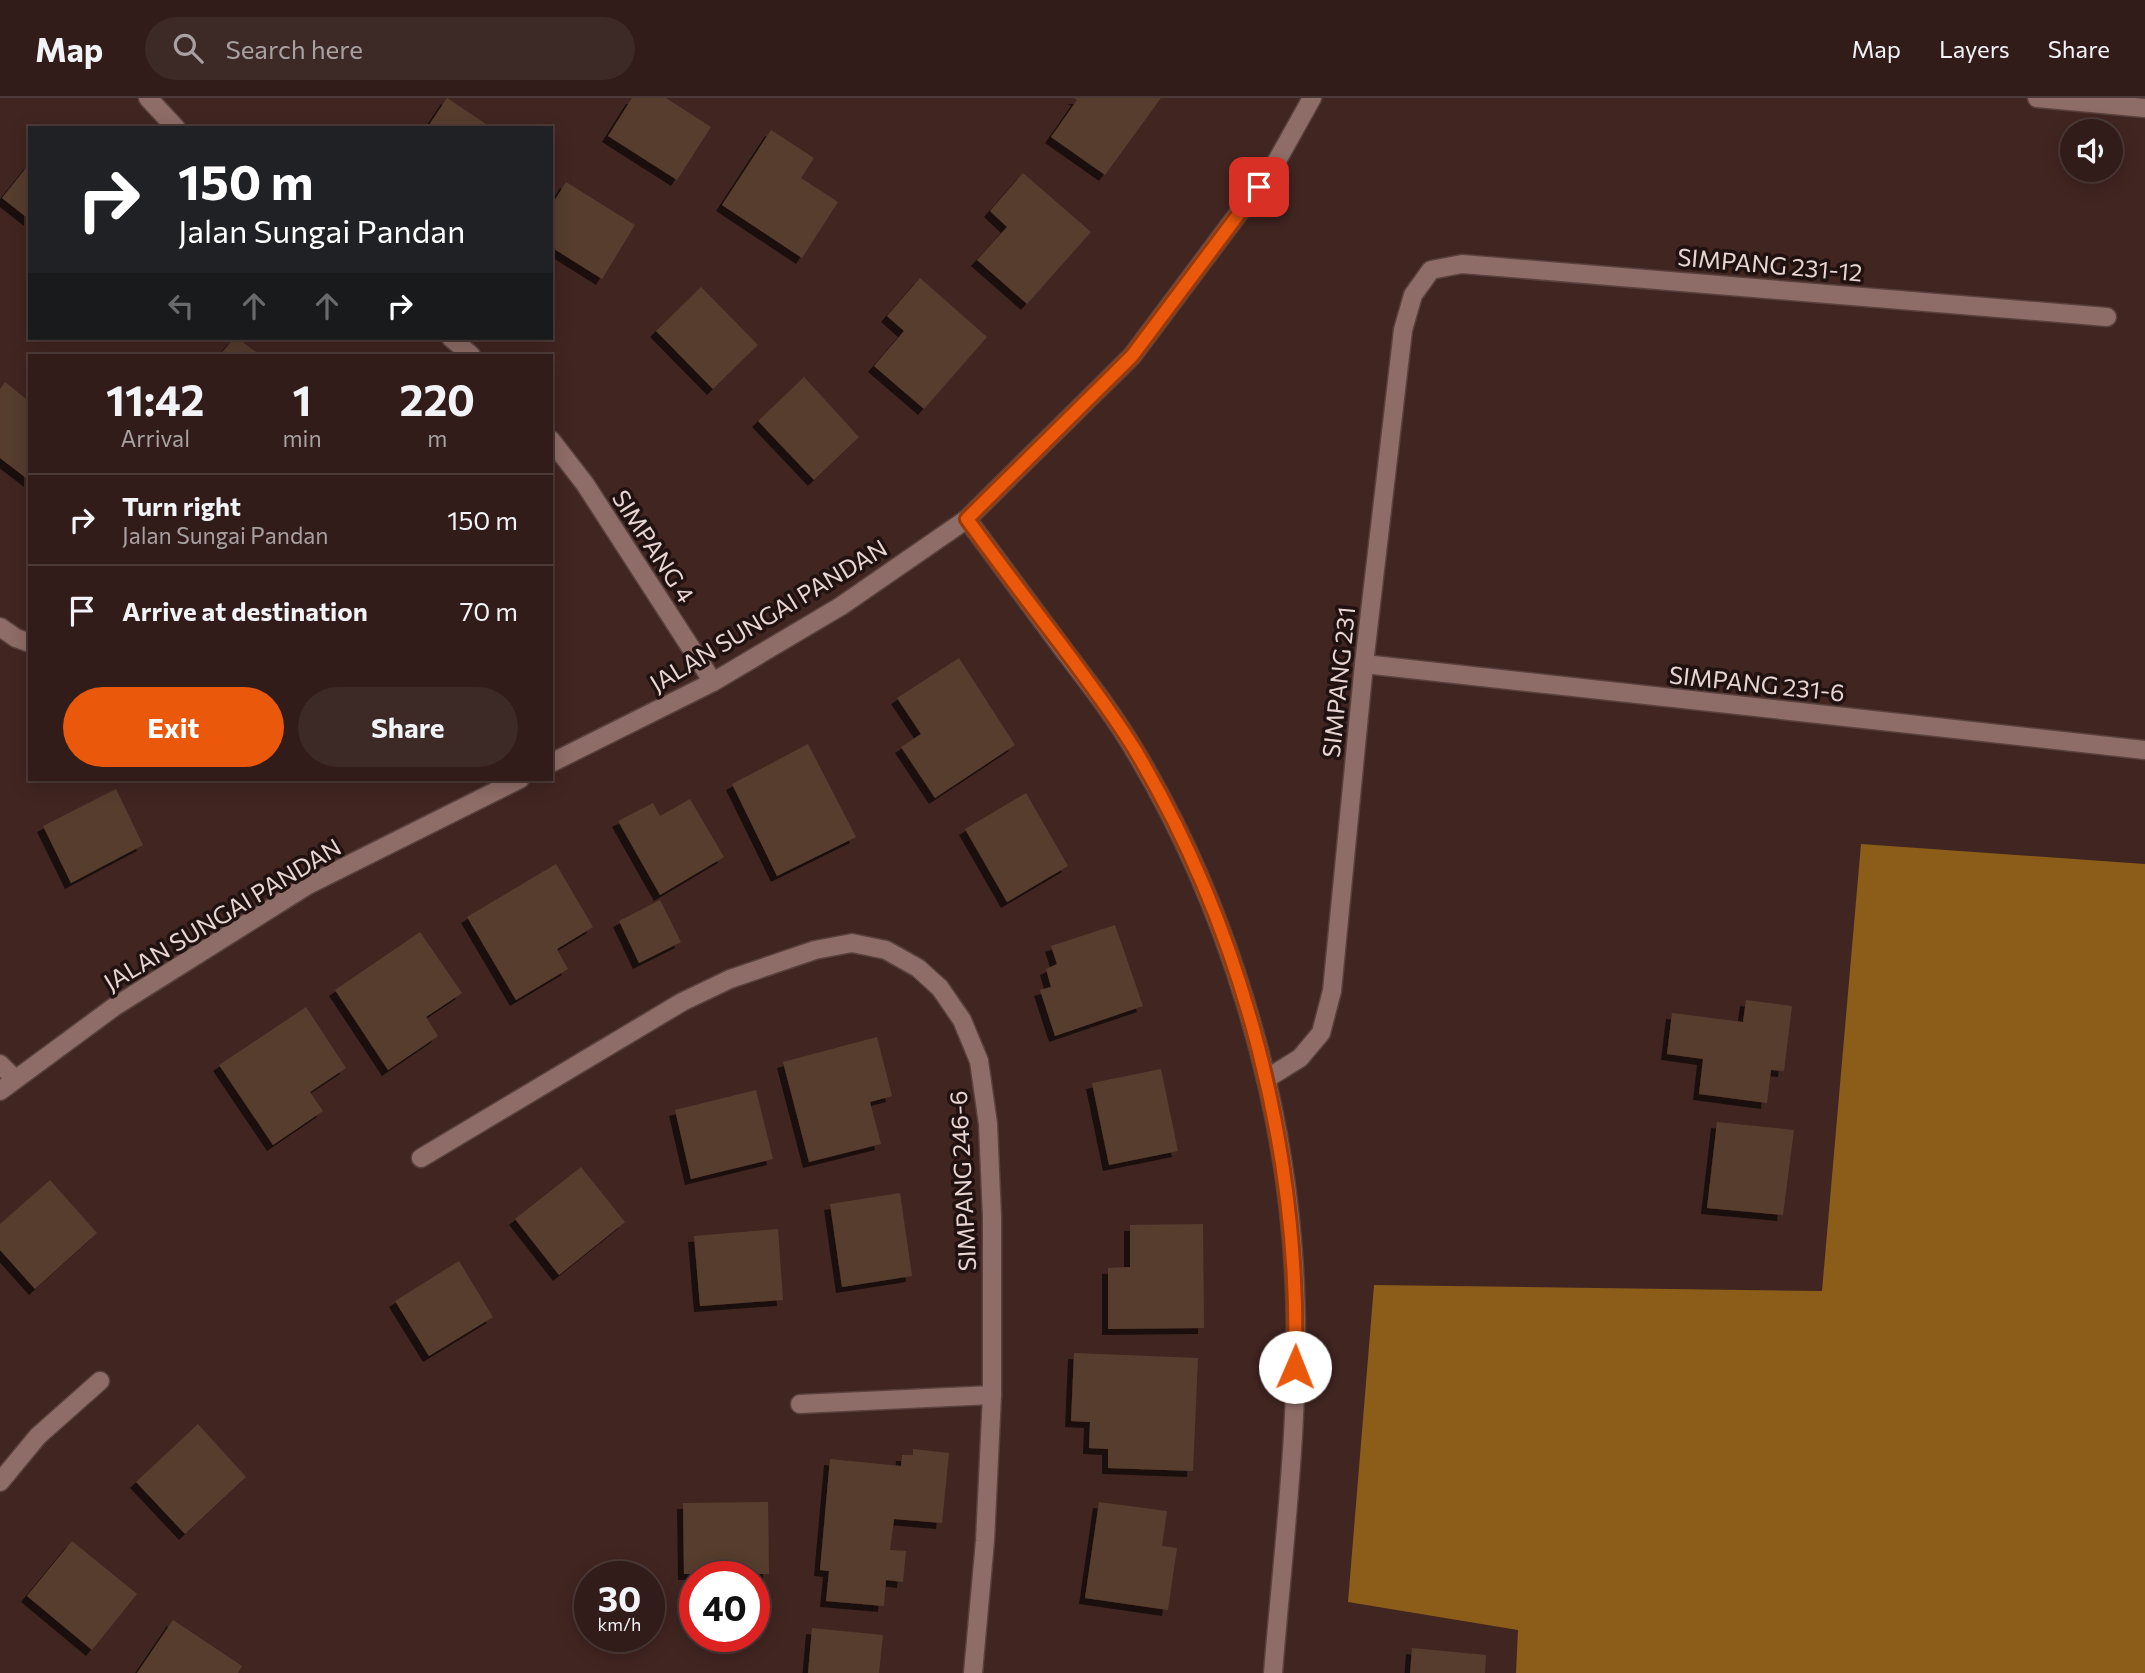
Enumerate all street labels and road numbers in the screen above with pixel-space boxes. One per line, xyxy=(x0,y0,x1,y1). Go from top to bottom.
street label: SIMPANG 231-12 xyxy=(1676,241,1864,287)
street label: SIMPANG 4 xyxy=(607,484,701,608)
street label: JALAN SUNGAI PANDAN xyxy=(644,533,892,697)
street label: SIMPANG 231 xyxy=(1316,605,1360,759)
street label: SIMPANG 231-6 xyxy=(1668,659,1846,707)
street label: JALAN SUNGAI PANDAN xyxy=(98,832,346,996)
street label: SIMPANG 246-6 xyxy=(943,1090,981,1272)

